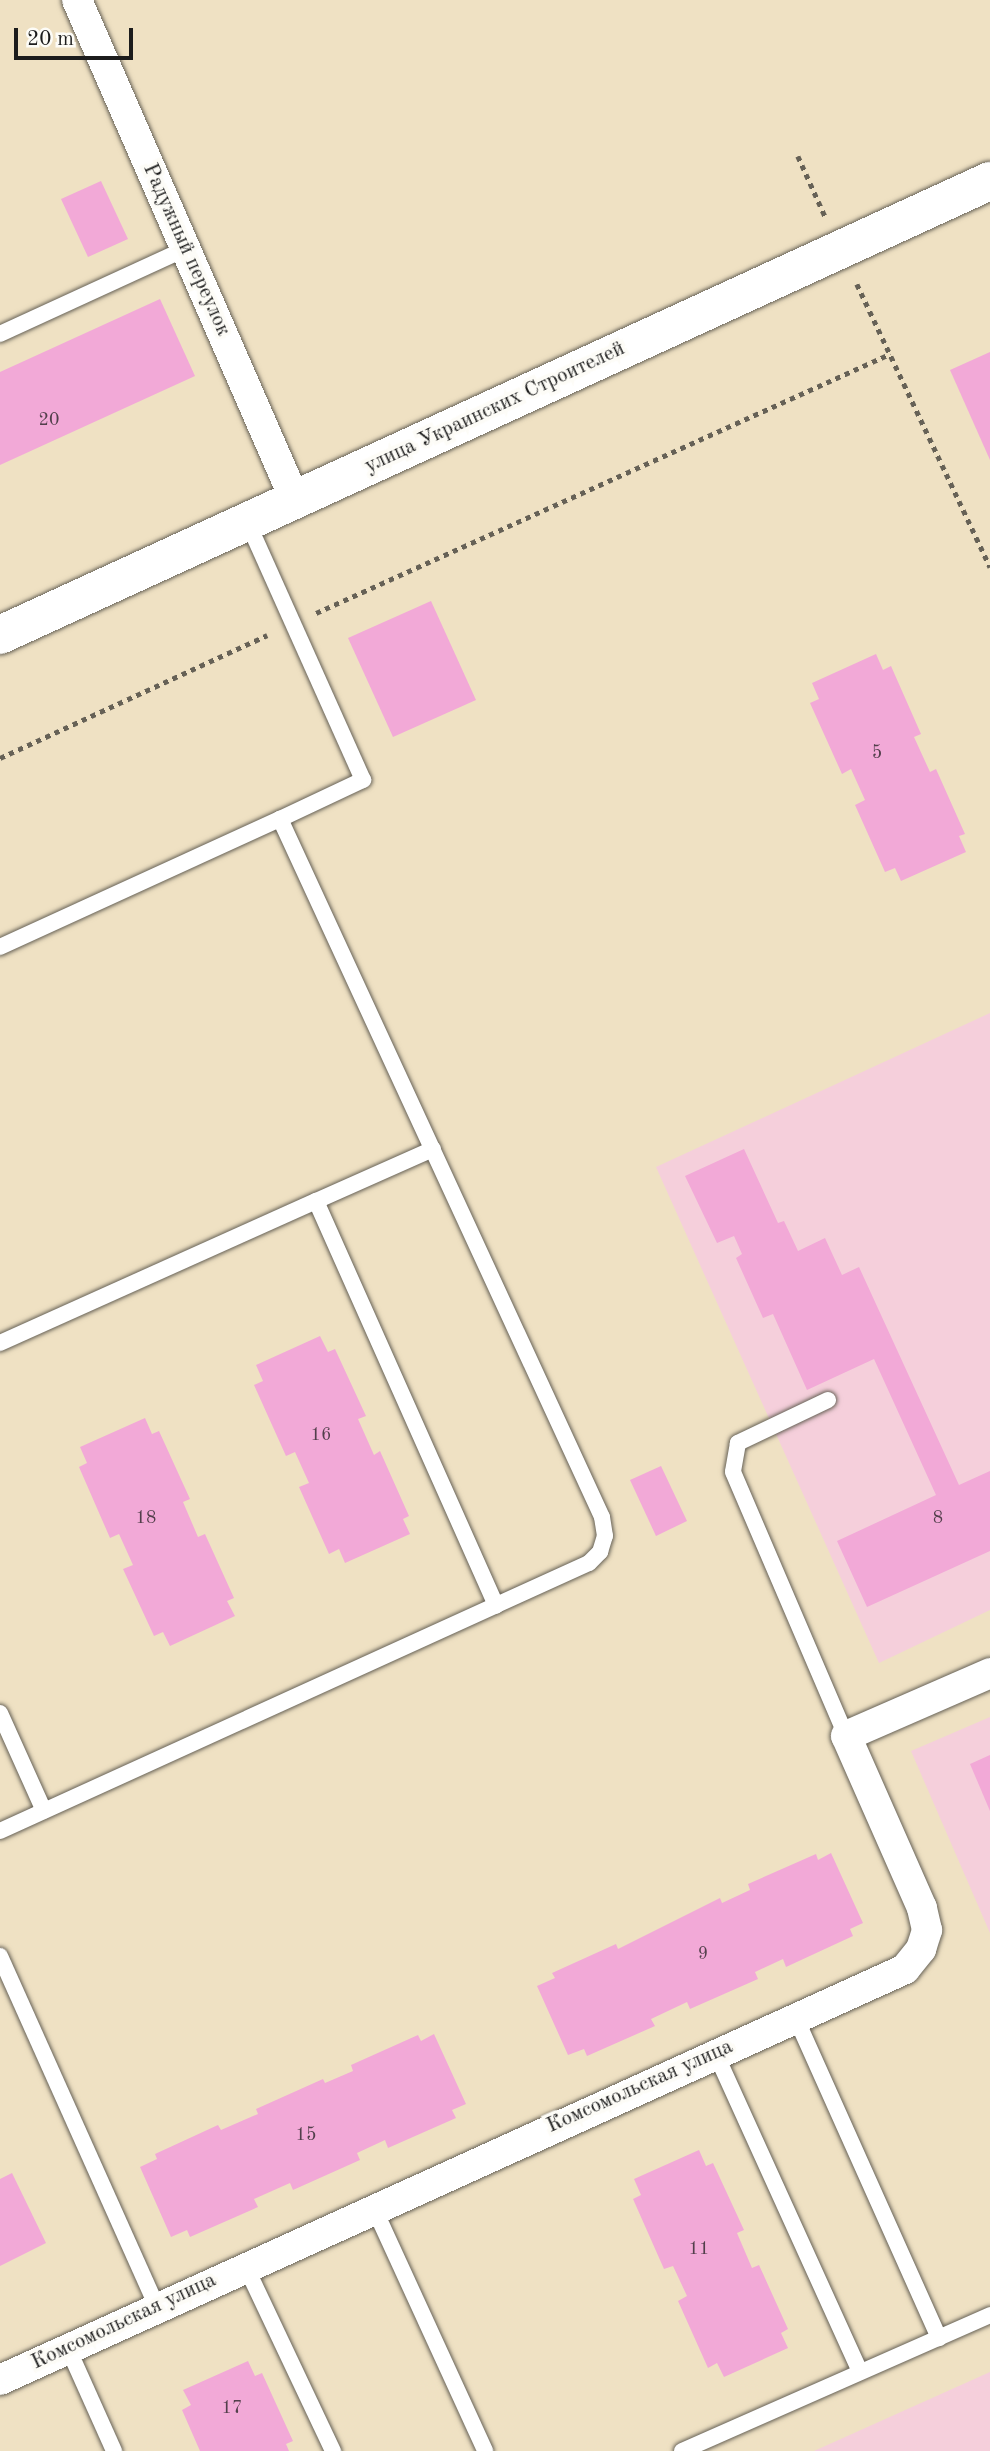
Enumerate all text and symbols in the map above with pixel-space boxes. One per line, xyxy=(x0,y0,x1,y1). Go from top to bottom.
scale bar xyxy=(18,14,136,58)
text: 20 m xyxy=(27,29,74,50)
street label: Радужный переулок xyxy=(137,160,235,340)
street label: улица Украинских Строителей xyxy=(361,337,629,479)
house number: 20 xyxy=(39,409,59,431)
house number: 5 xyxy=(872,742,882,764)
house number: 16 xyxy=(311,1424,331,1446)
house number: 18 xyxy=(136,1507,156,1529)
house number: 8 xyxy=(933,1507,943,1529)
house number: 9 xyxy=(698,1943,708,1965)
street label: Комсомольская улица xyxy=(543,2035,737,2139)
house number: 15 xyxy=(296,2124,316,2146)
house number: 11 xyxy=(689,2238,709,2260)
street label: Комсомольская улица xyxy=(28,2268,220,2376)
house number: 17 xyxy=(222,2397,242,2419)

